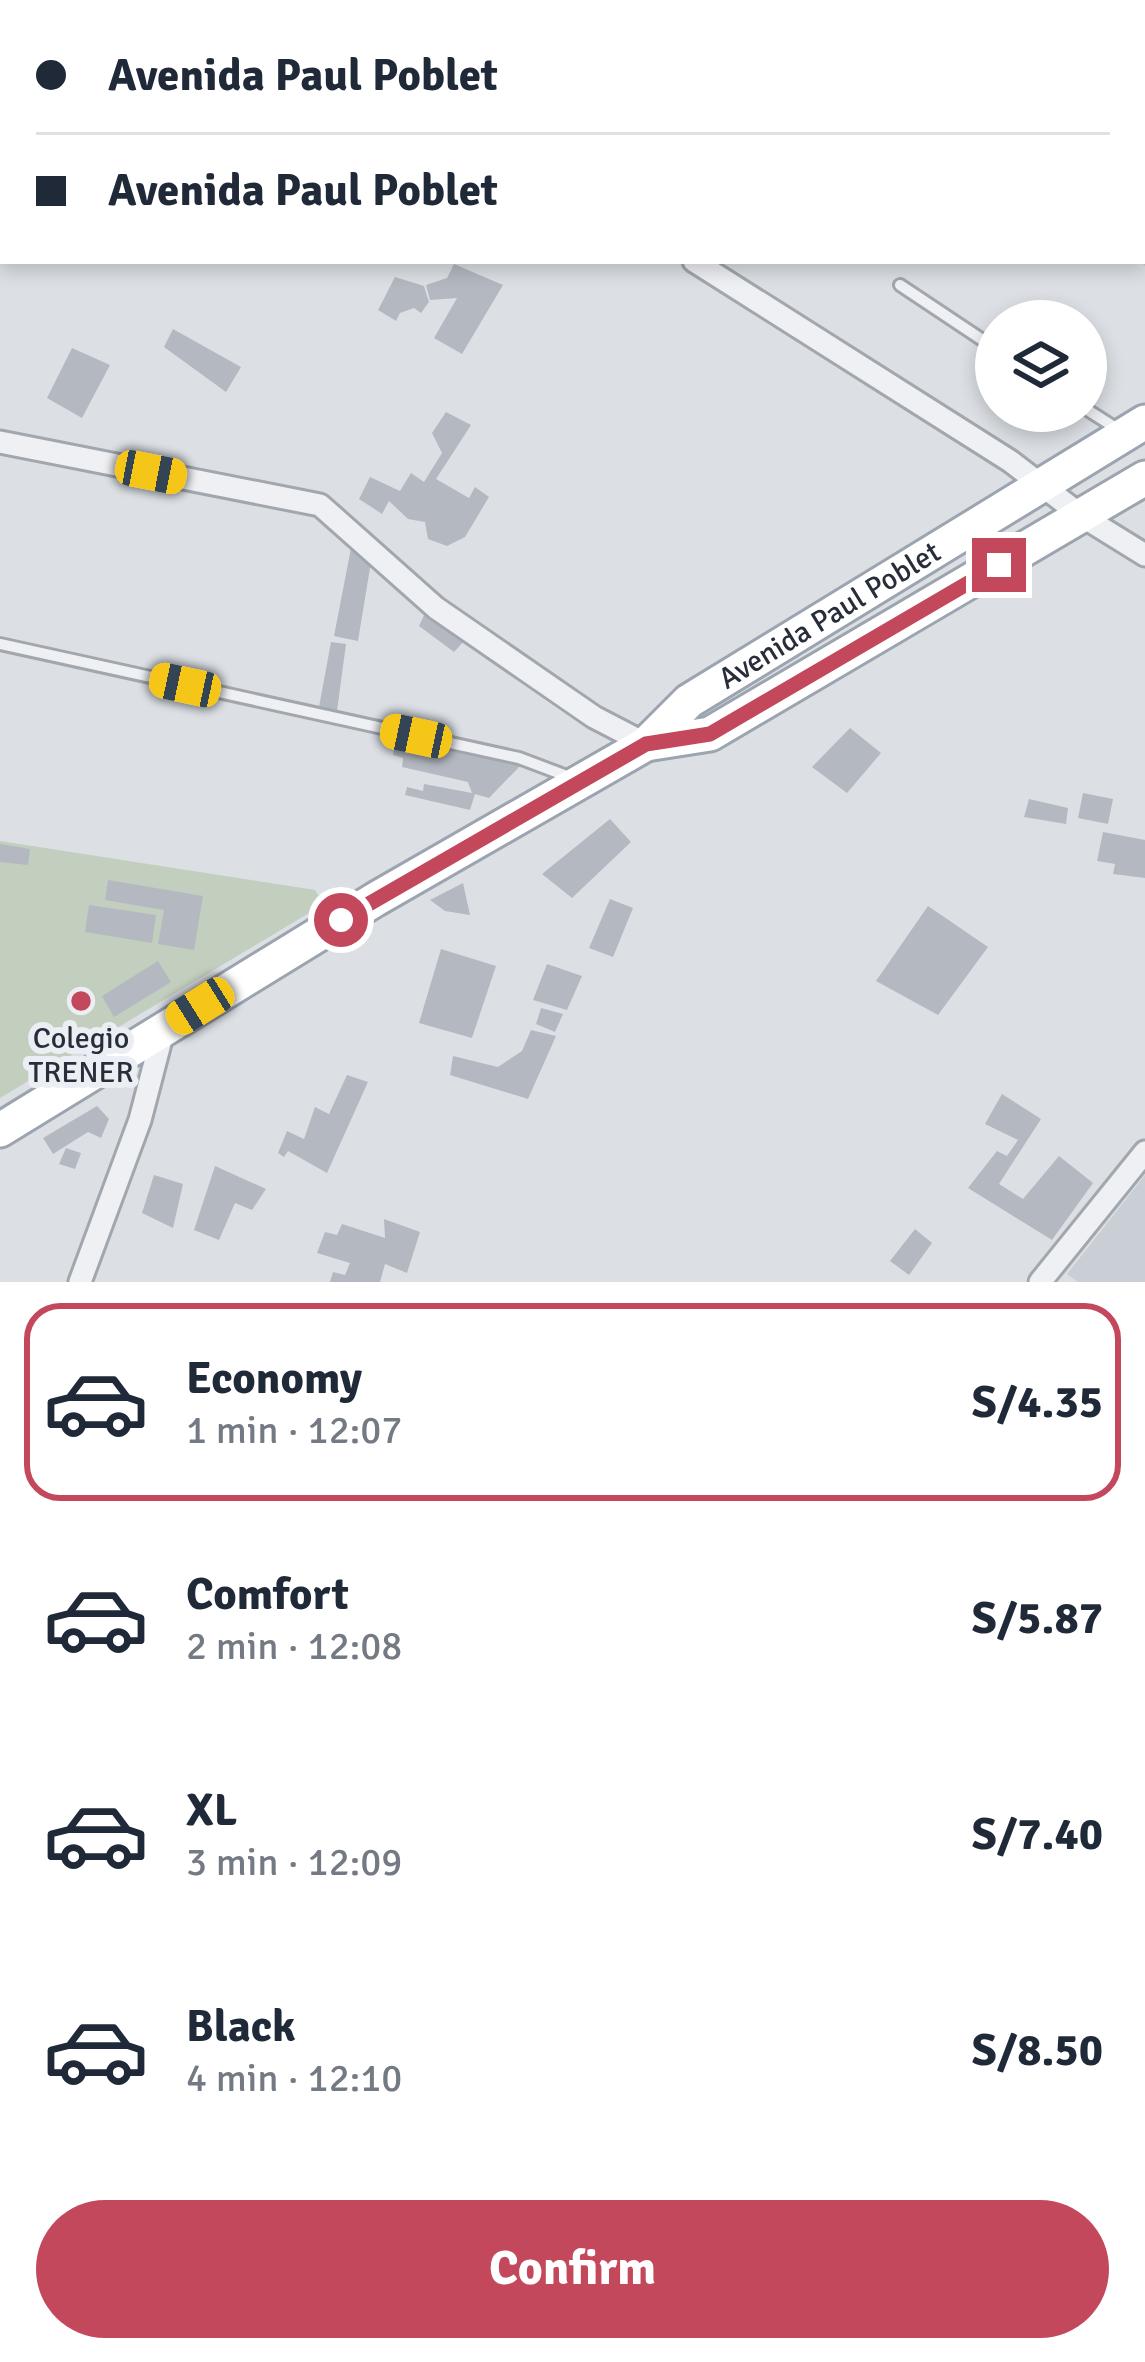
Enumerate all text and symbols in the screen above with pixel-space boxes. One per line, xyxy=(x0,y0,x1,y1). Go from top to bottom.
text: Avenida Paul Poblet xyxy=(108,48,498,103)
text: Avenida Paul Poblet xyxy=(108,163,498,218)
map controls xyxy=(975,300,1107,432)
button: layers xyxy=(975,300,1107,432)
car xyxy=(112,447,190,497)
street label: Avenida Paul Poblet xyxy=(712,533,947,697)
route end xyxy=(972,538,1026,592)
car xyxy=(146,660,224,710)
car xyxy=(377,711,455,761)
route start xyxy=(314,893,368,947)
car xyxy=(160,972,240,1040)
marker: Colegio TRENER xyxy=(68,988,94,1014)
place label: Colegio TRENER xyxy=(28,1020,134,1091)
icon: car xyxy=(42,1348,150,1456)
text: Economy xyxy=(186,1351,362,1406)
text: S/4.35 xyxy=(972,1375,1103,1430)
text: 1 min · 12:07 xyxy=(186,1406,402,1454)
icon: car xyxy=(42,1564,150,1672)
text: Comfort xyxy=(186,1567,349,1622)
text: S/5.87 xyxy=(972,1591,1103,1646)
text: 2 min · 12:08 xyxy=(186,1622,402,1670)
icon: car xyxy=(42,1780,150,1888)
text: XL xyxy=(186,1783,237,1838)
text: S/7.40 xyxy=(972,1807,1103,1862)
text: 3 min · 12:09 xyxy=(186,1838,402,1886)
icon: car xyxy=(42,1996,150,2104)
text: Black xyxy=(186,1999,296,2054)
text: S/8.50 xyxy=(972,2023,1103,2078)
text: 4 min · 12:10 xyxy=(186,2054,402,2102)
button: Confirm xyxy=(36,2200,1109,2338)

